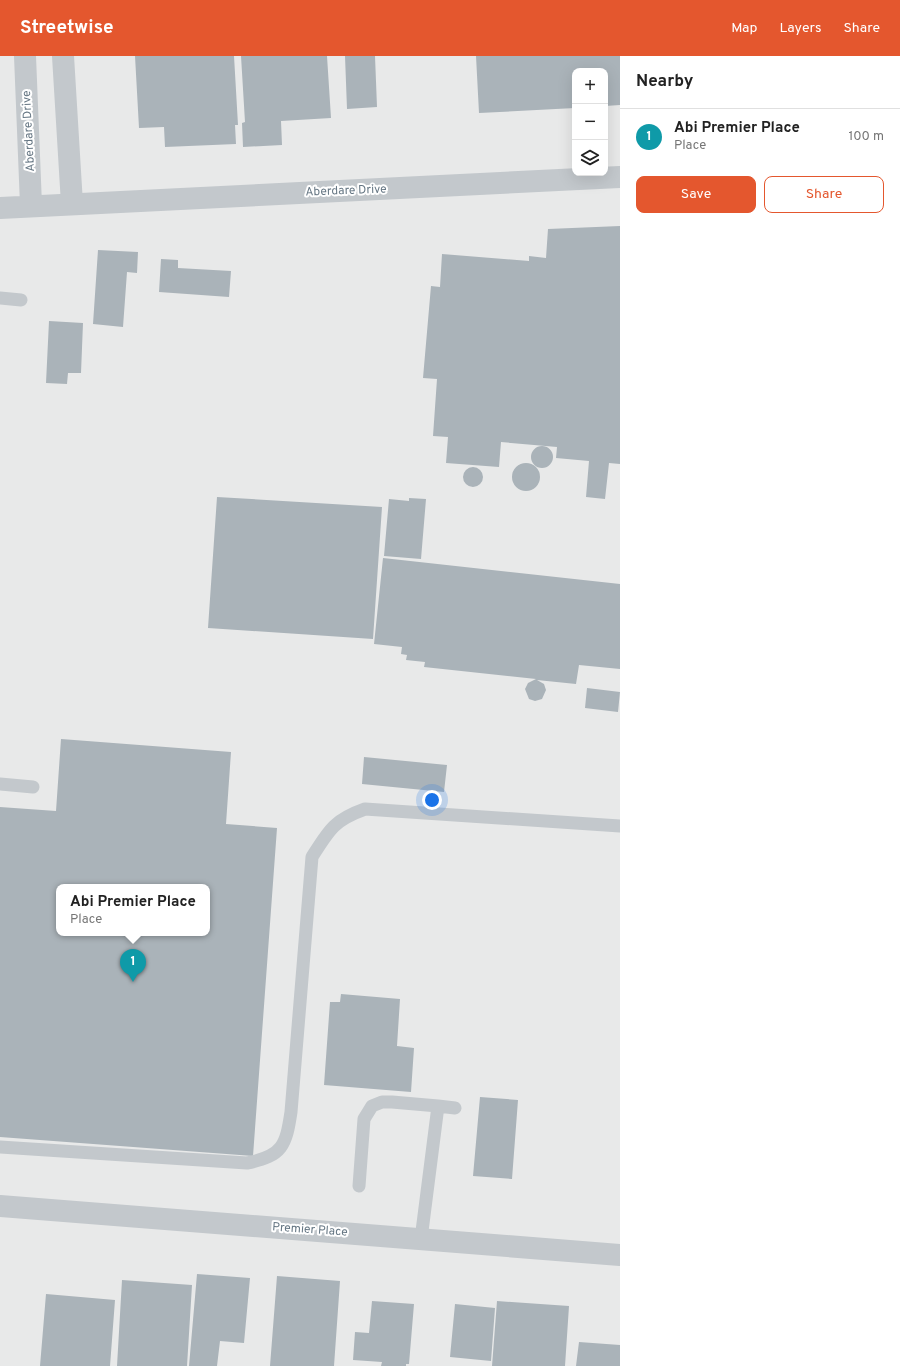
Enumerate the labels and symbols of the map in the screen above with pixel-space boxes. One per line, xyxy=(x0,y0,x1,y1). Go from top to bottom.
street label: Aberdare Drive xyxy=(19,90,39,172)
street label: Aberdare Drive xyxy=(305,182,387,200)
your location xyxy=(422,790,442,810)
pin: 1 xyxy=(120,949,146,982)
street label: Premier Place xyxy=(272,1219,348,1241)

